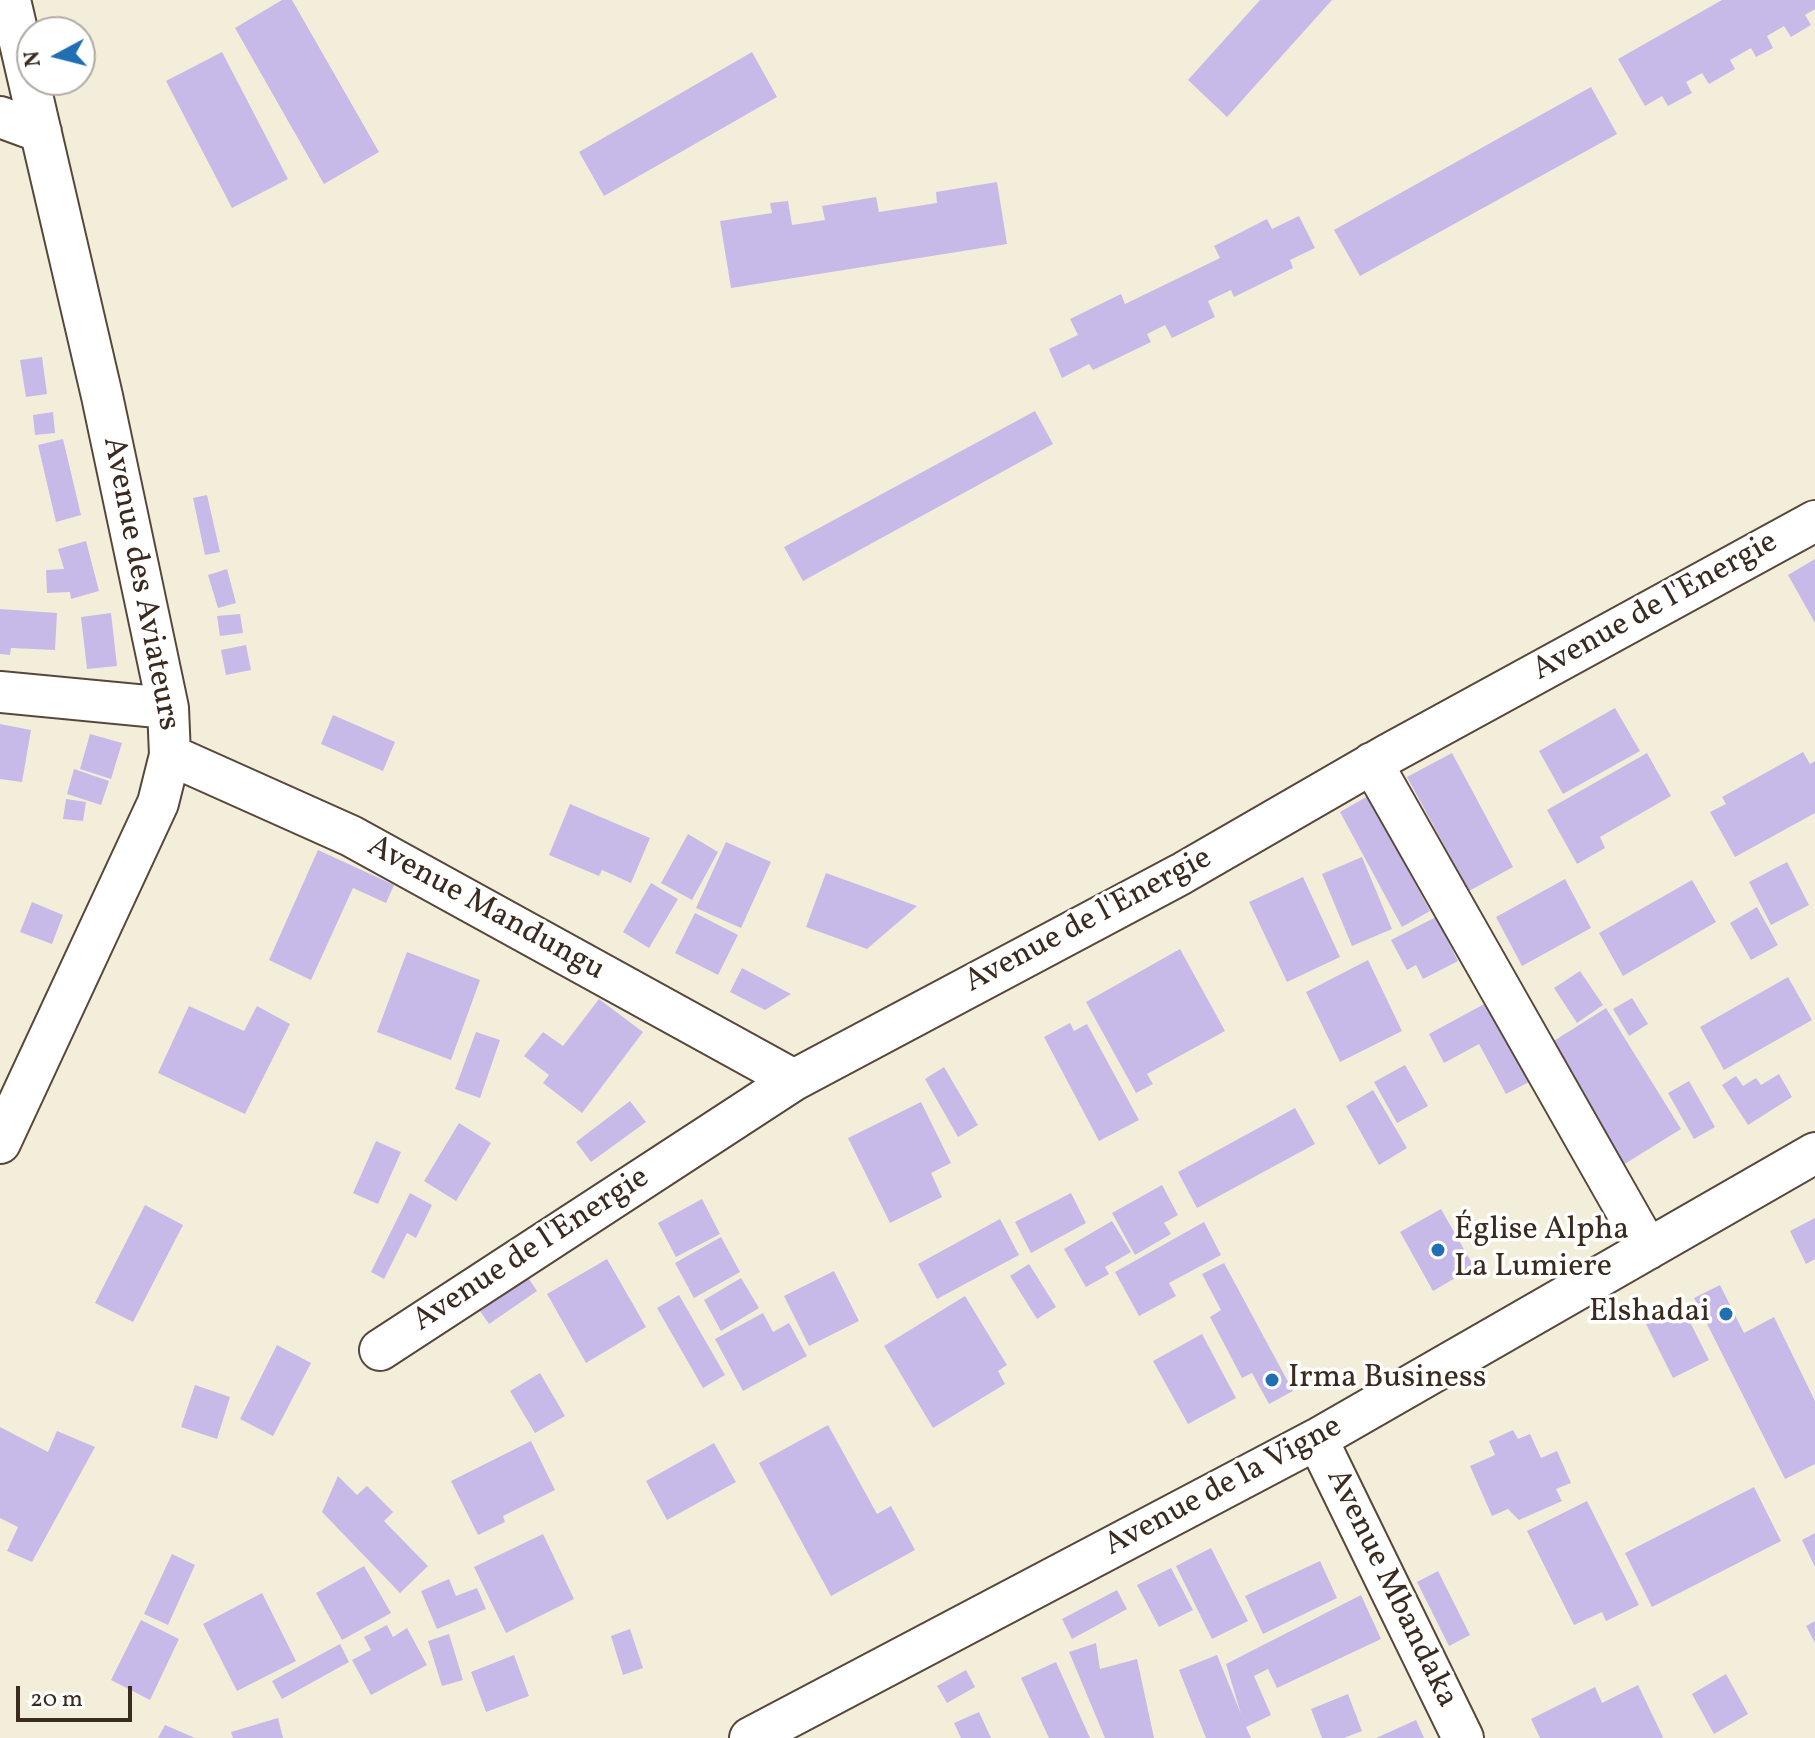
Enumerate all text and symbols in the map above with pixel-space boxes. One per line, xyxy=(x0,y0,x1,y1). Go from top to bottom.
north arrow xyxy=(16,16,96,96)
text: N xyxy=(17,49,50,69)
street label: Avenue des Aviateurs xyxy=(92,434,186,734)
street label: Avenue de l'Energie xyxy=(1527,525,1785,691)
street label: Avenue Mandungu xyxy=(360,829,610,991)
street label: Avenue de l'Energie xyxy=(959,841,1219,1003)
street label: Avenue de l'Energie xyxy=(407,1160,657,1342)
place label: Église Alpha La Lumiere xyxy=(1454,1213,1629,1288)
marker: Église Alpha La Lumiere xyxy=(1429,1241,1447,1259)
place label: Elshadai xyxy=(1589,1295,1710,1333)
marker: Elshadai xyxy=(1717,1305,1735,1323)
place label: Irma Business xyxy=(1288,1361,1486,1399)
marker: Irma Business xyxy=(1263,1371,1281,1389)
street label: Avenue de la Vigne xyxy=(1099,1409,1349,1567)
street label: Avenue Mbandaka xyxy=(1316,1463,1464,1715)
scale bar xyxy=(20,1670,136,1720)
text: 20 m xyxy=(30,1683,83,1717)

